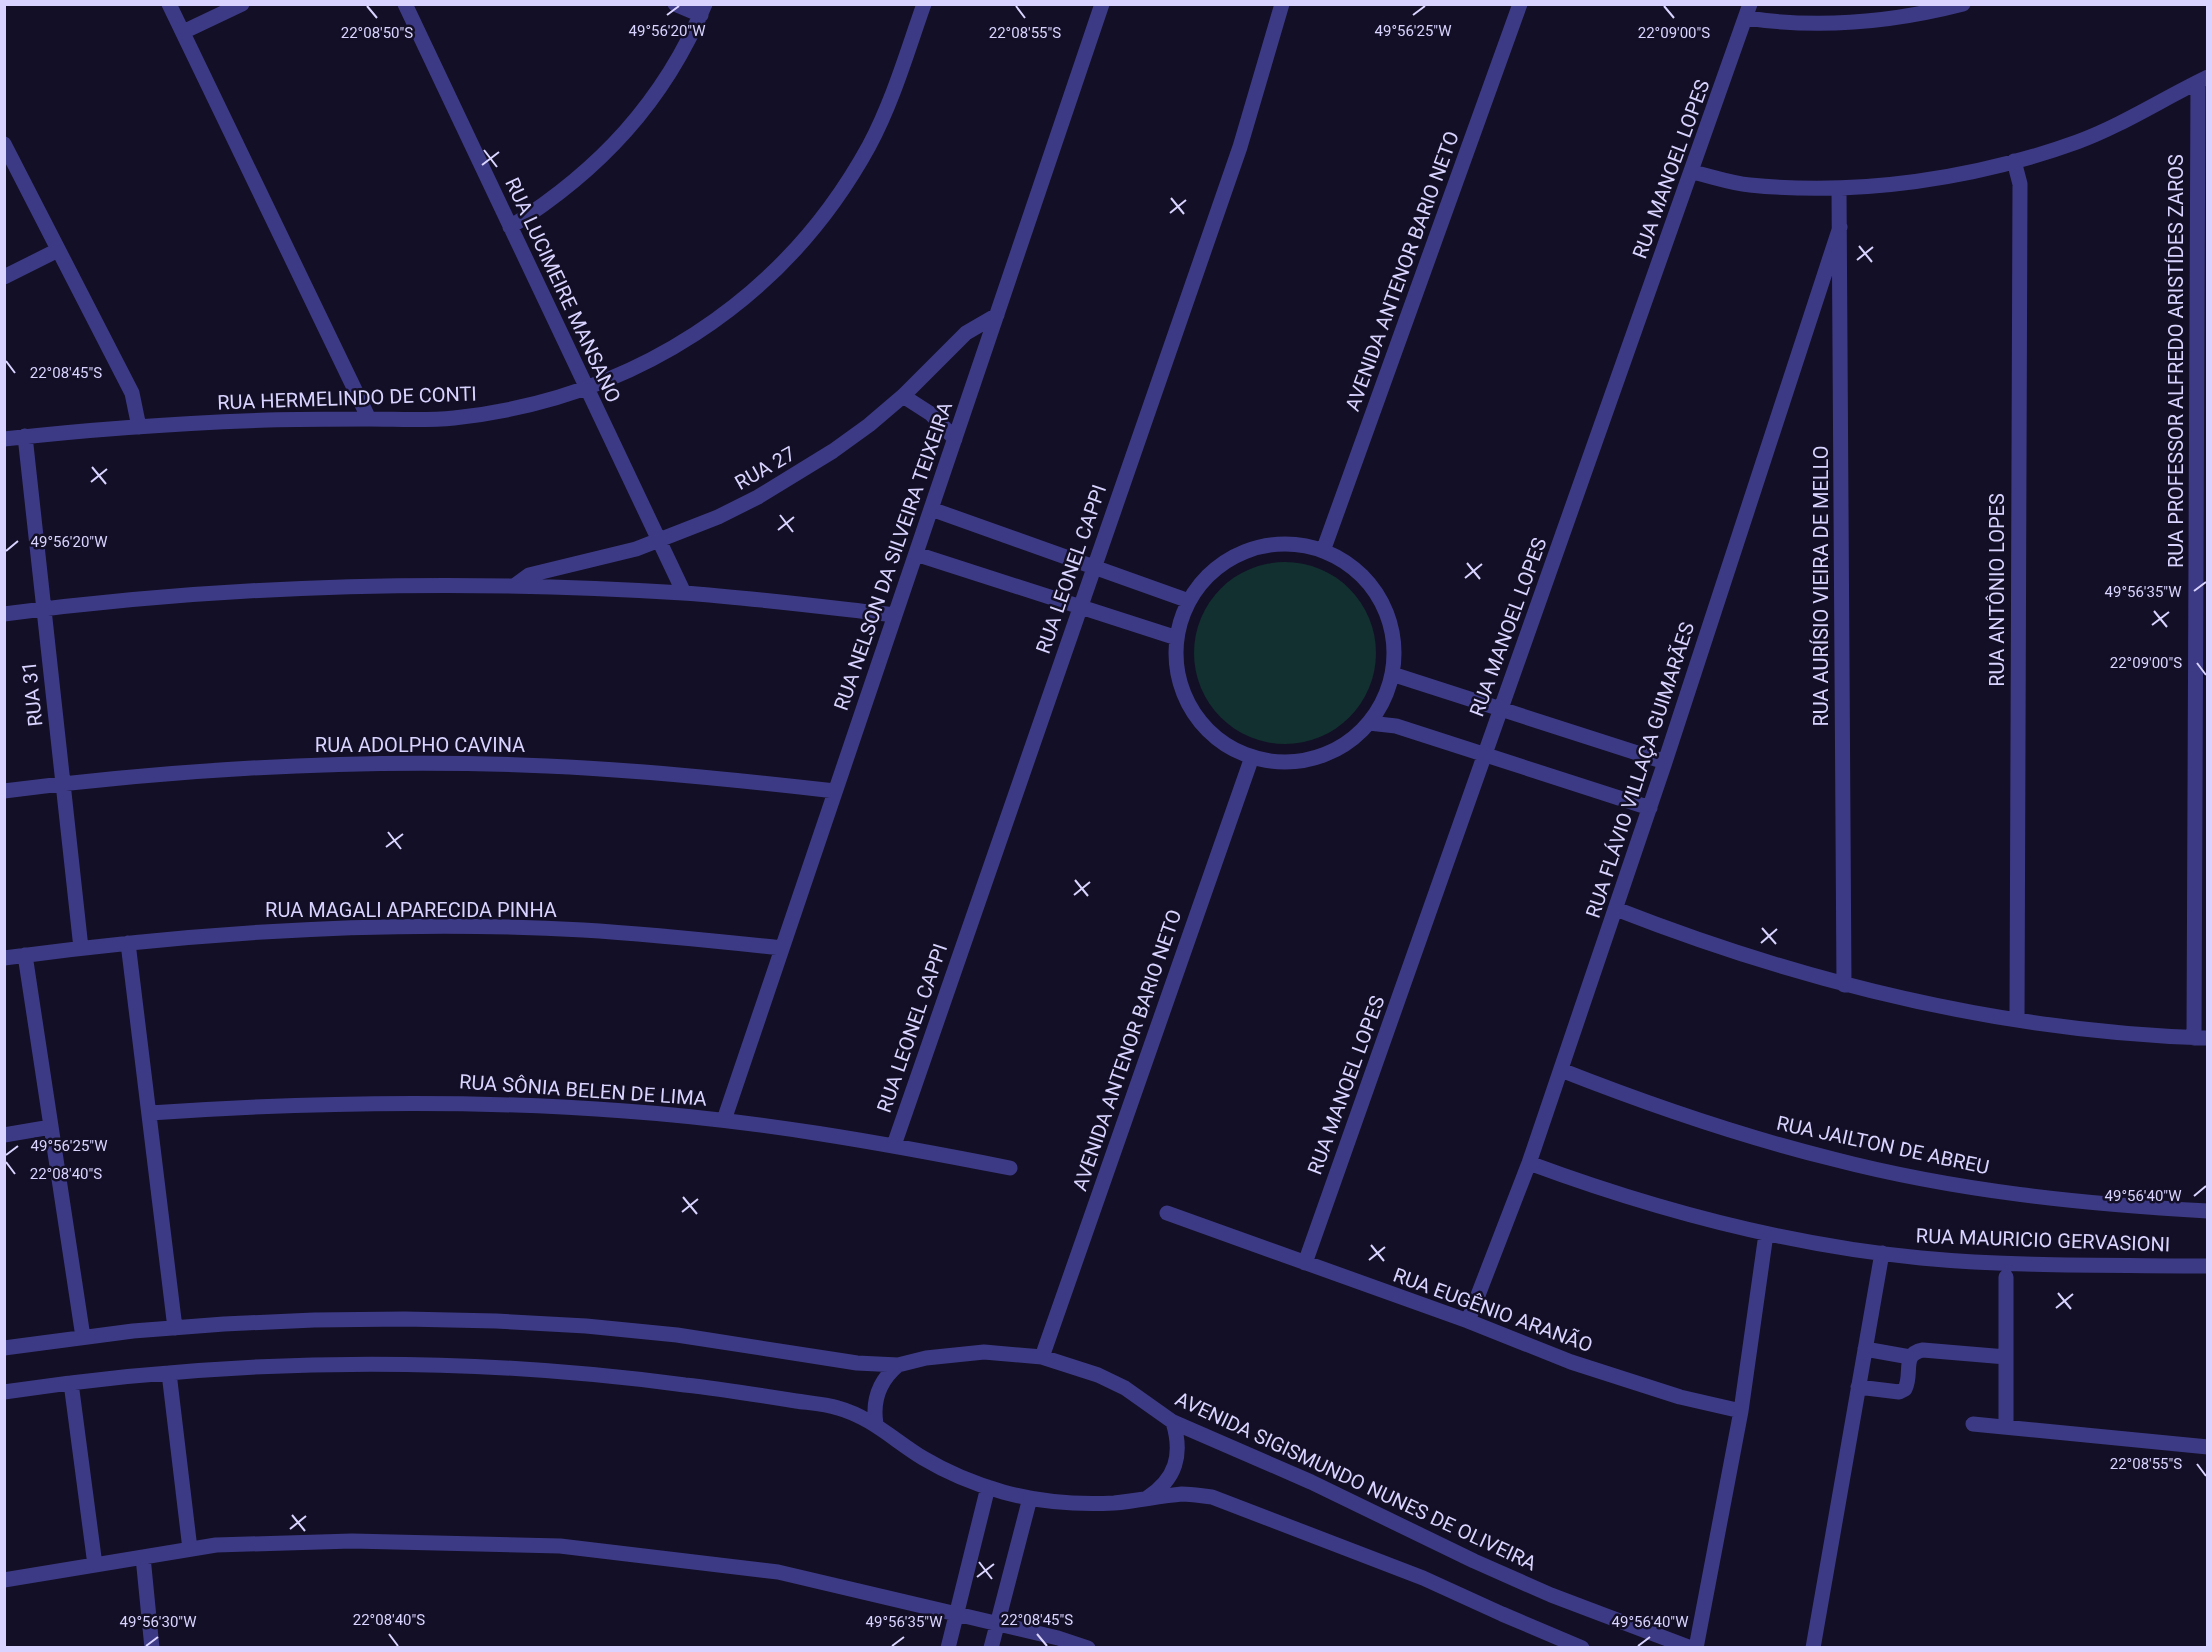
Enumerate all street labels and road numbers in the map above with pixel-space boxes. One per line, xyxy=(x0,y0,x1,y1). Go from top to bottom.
street label: RUA MANOEL LOPES xyxy=(1627,76,1715,262)
street label: AVENIDA ANTENOR BARIO NETO xyxy=(1340,128,1464,414)
street label: RUA PROFESSOR ALFREDO ARISTÍDES ZAROS xyxy=(2164,154,2188,568)
street label: RUA LUCIMEIRE MANSANO xyxy=(500,174,626,406)
street label: RUA HERMELINDO DE CONTI xyxy=(217,381,477,415)
street label: RUA NELSON DA SILVEIRA TEIXEIRA xyxy=(829,399,957,713)
street label: RUA 27 xyxy=(731,441,799,495)
street label: RUA AURÍSIO VIEIRA DE MELLO xyxy=(1809,446,1833,727)
street label: RUA LEONEL CAPPI xyxy=(1031,481,1111,657)
street label: RUA ANTÔNIO LOPES xyxy=(1985,493,2009,687)
street label: RUA MANOEL LOPES xyxy=(1464,534,1552,720)
street label: RUA FLÁVIO VILLAÇA GUIMARÃES xyxy=(1581,619,1699,921)
street label: RUA 31 xyxy=(17,660,47,728)
street label: RUA ADOLPHO CAVINA xyxy=(315,733,525,757)
street label: RUA MAGALI APARECIDA PINHA xyxy=(265,898,557,922)
street label: AVENIDA ANTENOR BARIO NETO xyxy=(1067,906,1187,1194)
street label: RUA LEONEL CAPPI xyxy=(872,940,952,1116)
street label: RUA MANOEL LOPES xyxy=(1302,992,1390,1178)
street label: RUA SÔNIA BELEN DE LIMA xyxy=(458,1069,708,1111)
street label: RUA JAILTON DE ABREU xyxy=(1774,1111,1992,1179)
street label: RUA MAURICIO GERVASIONI xyxy=(1915,1224,2171,1256)
street label: RUA EUGÊNIO ARANÃO xyxy=(1390,1263,1596,1357)
street label: AVENIDA SIGISMUNDO NUNES DE OLIVEIRA xyxy=(1172,1386,1540,1576)

